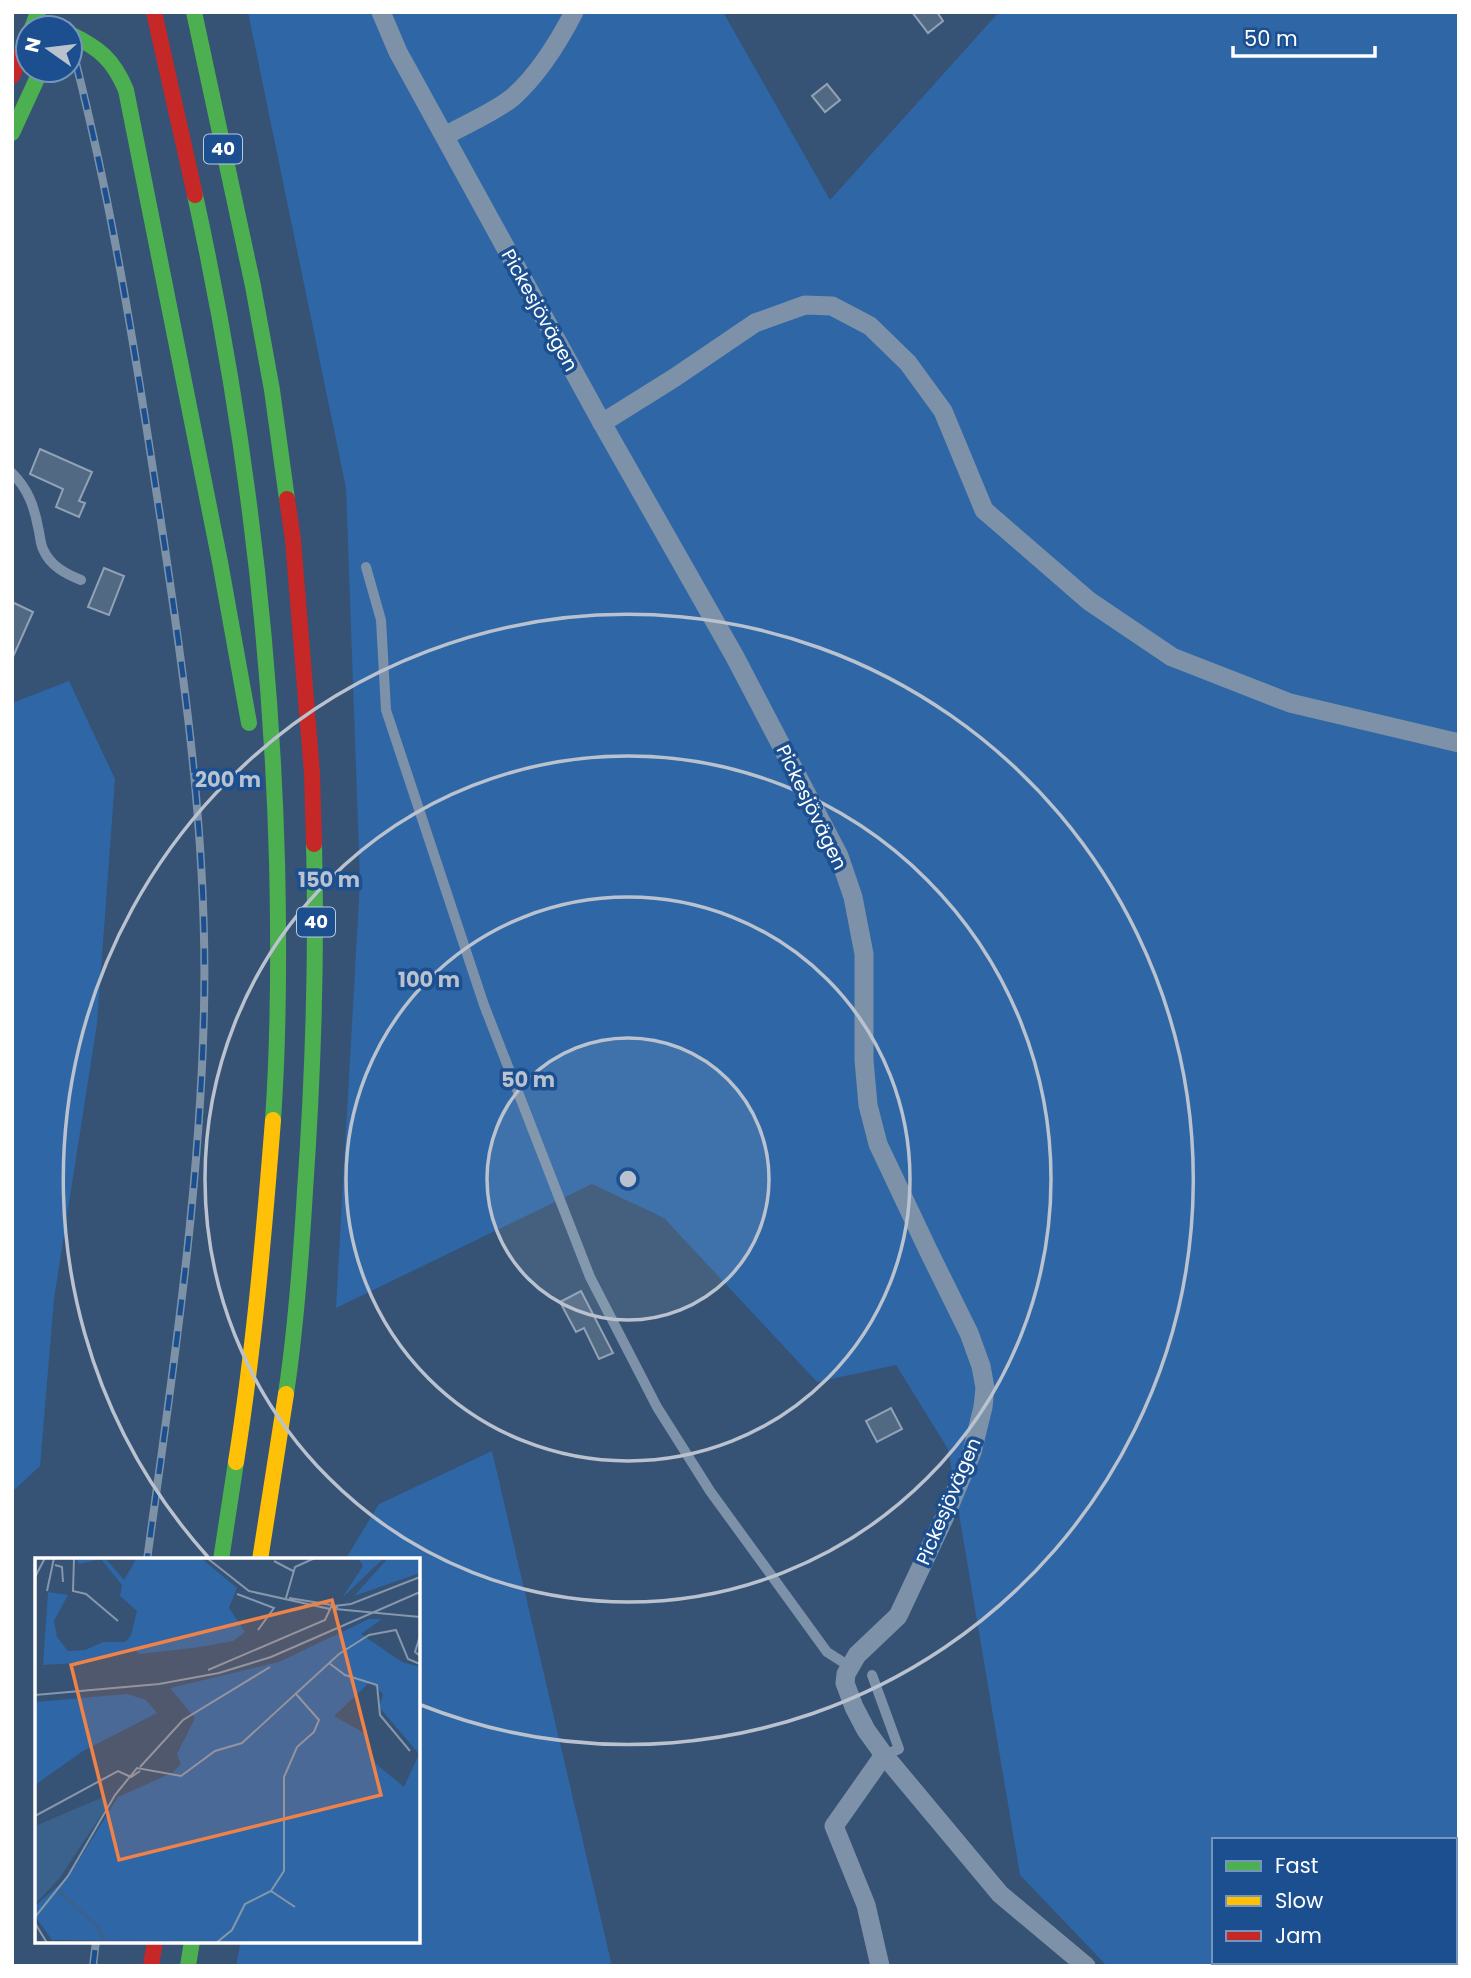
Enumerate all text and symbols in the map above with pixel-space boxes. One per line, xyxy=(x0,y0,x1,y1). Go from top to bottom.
north arrow xyxy=(14,14,84,84)
scale bar xyxy=(1233,14,1375,58)
text: 50 m xyxy=(1244,24,1298,53)
text: N xyxy=(18,35,48,55)
road number: 40 xyxy=(204,134,242,164)
street label: Pickesjövägen xyxy=(495,244,584,376)
street label: Pickesjövägen xyxy=(770,740,853,874)
text: 200 m xyxy=(195,765,261,794)
text: 150 m xyxy=(298,865,360,894)
road number: 40 xyxy=(297,908,335,937)
text: 100 m xyxy=(398,965,460,994)
text: 50 m xyxy=(501,1065,555,1094)
centre of rings xyxy=(616,1167,640,1191)
street label: Pickesjövägen xyxy=(909,1433,987,1569)
inset map xyxy=(35,1558,420,1943)
legend xyxy=(1212,1838,1457,1964)
text: Fast xyxy=(1275,1851,1318,1880)
text: Slow xyxy=(1275,1886,1323,1915)
text: Jam xyxy=(1275,1921,1322,1950)

